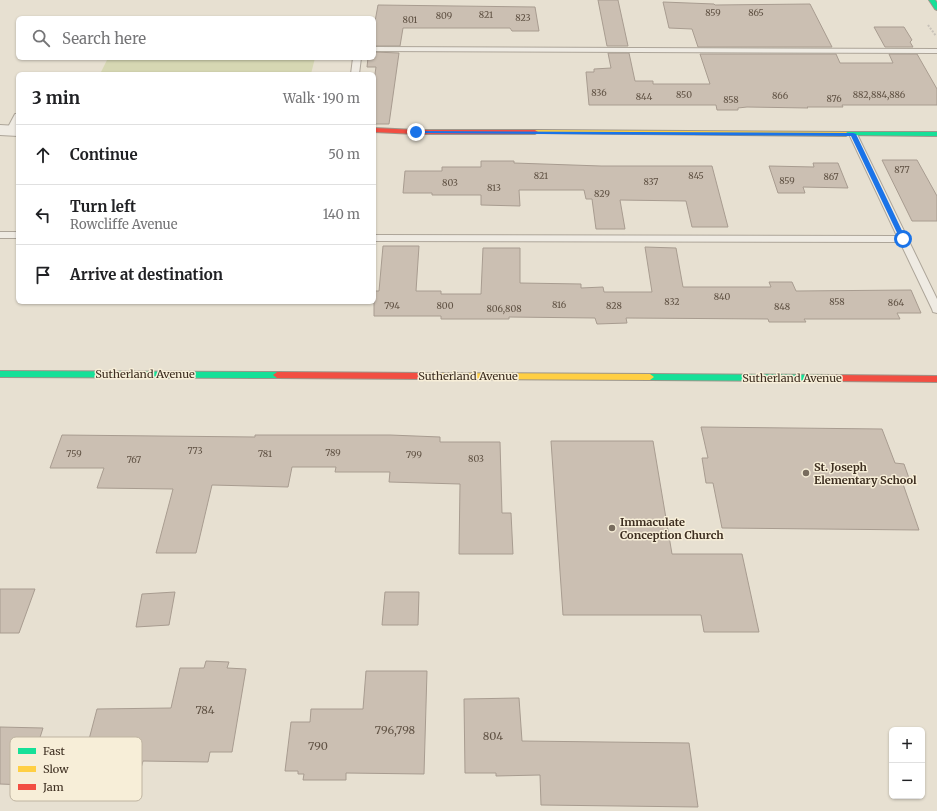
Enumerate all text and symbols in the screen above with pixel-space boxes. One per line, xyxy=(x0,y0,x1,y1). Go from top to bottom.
house number: 859 xyxy=(705,7,721,18)
house number: 865 xyxy=(748,7,764,18)
house number: 821 xyxy=(479,9,493,20)
house number: 809 xyxy=(436,10,452,21)
house number: 823 xyxy=(515,12,531,23)
house number: 801 xyxy=(403,14,417,25)
search box xyxy=(16,16,376,60)
icon: search xyxy=(30,27,52,49)
text: Search here xyxy=(62,29,146,48)
text: 3 min xyxy=(32,87,80,109)
house number: 836 xyxy=(591,87,607,98)
house number: 850 xyxy=(676,89,692,100)
house number: 882,884,886 xyxy=(853,89,906,101)
text: Walk · 190 m xyxy=(283,90,360,107)
house number: 866 xyxy=(772,90,789,101)
house number: 844 xyxy=(636,91,653,102)
house number: 876 xyxy=(826,93,842,104)
house number: 858 xyxy=(723,94,739,105)
route end xyxy=(407,123,425,141)
icon: ahead xyxy=(32,144,54,166)
text: Continue xyxy=(70,145,138,164)
text: 50 m xyxy=(328,146,360,163)
house number: 877 xyxy=(894,164,910,175)
house number: 821 xyxy=(534,170,548,181)
house number: 845 xyxy=(688,170,704,181)
house number: 867 xyxy=(823,171,839,182)
house number: 859 xyxy=(779,175,795,186)
house number: 837 xyxy=(643,176,659,187)
house number: 803 xyxy=(442,177,458,188)
house number: 813 xyxy=(487,182,501,193)
house number: 829 xyxy=(594,188,610,199)
text: Turn left xyxy=(70,197,136,216)
icon: left xyxy=(32,204,54,226)
text: 140 m xyxy=(323,206,360,223)
text: Rowcliffe Avenue xyxy=(70,216,177,233)
route start xyxy=(894,230,912,248)
icon: arrive xyxy=(32,264,54,286)
text: Arrive at destination xyxy=(70,265,223,284)
house number: 840 xyxy=(714,291,730,302)
house number: 832 xyxy=(664,296,680,307)
house number: 858 xyxy=(829,296,845,307)
house number: 864 xyxy=(888,297,905,308)
house number: 816 xyxy=(552,299,567,310)
house number: 794 xyxy=(384,300,400,311)
house number: 800 xyxy=(436,300,454,311)
house number: 828 xyxy=(606,300,622,311)
house number: 848 xyxy=(774,301,790,312)
house number: 806,808 xyxy=(486,303,522,315)
street label: Sutherland Avenue xyxy=(95,367,195,381)
street label: Sutherland Avenue xyxy=(418,369,518,383)
street label: Sutherland Avenue xyxy=(742,371,842,385)
house number: 773 xyxy=(187,445,203,456)
house number: 789 xyxy=(325,447,341,458)
house number: 759 xyxy=(66,448,82,459)
house number: 781 xyxy=(258,448,272,459)
house number: 799 xyxy=(406,449,422,460)
house number: 803 xyxy=(468,453,484,464)
house number: 767 xyxy=(127,454,141,465)
place label: St. Joseph Elementary School xyxy=(814,460,917,487)
marker: St. Joseph Elementary School xyxy=(801,468,811,478)
place label: Immaculate Conception Church xyxy=(620,515,724,542)
marker: Immaculate Conception Church xyxy=(607,523,617,533)
house number: 784 xyxy=(195,703,215,717)
house number: 796,798 xyxy=(375,723,416,737)
map controls xyxy=(889,727,925,799)
button: + xyxy=(889,727,925,763)
house number: 804 xyxy=(483,729,503,743)
legend xyxy=(10,737,142,801)
house number: 790 xyxy=(308,739,328,753)
text: Fast xyxy=(43,744,66,758)
text: Slow xyxy=(43,762,69,776)
button: − xyxy=(889,763,925,799)
text: Jam xyxy=(42,780,64,794)

